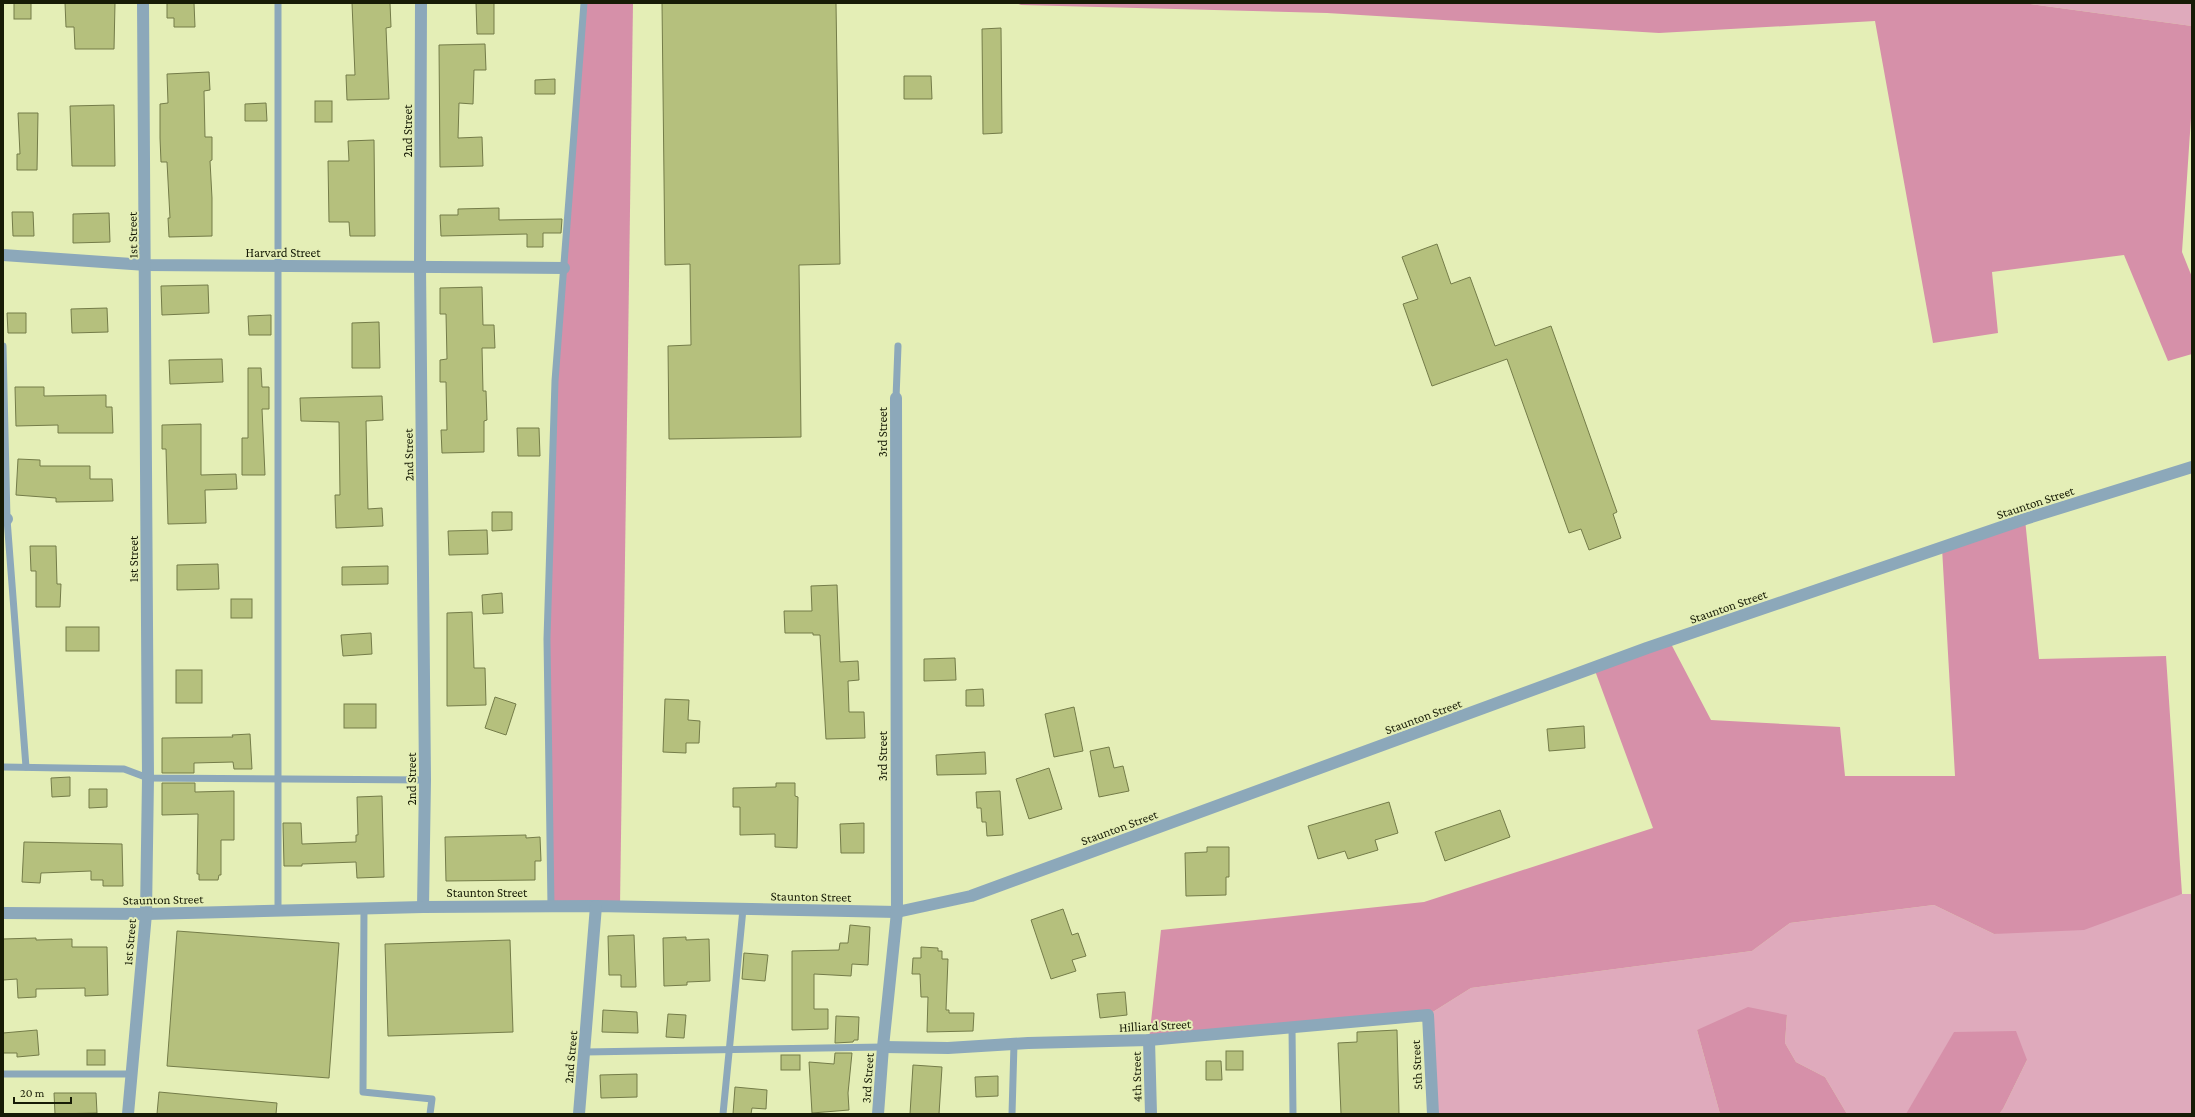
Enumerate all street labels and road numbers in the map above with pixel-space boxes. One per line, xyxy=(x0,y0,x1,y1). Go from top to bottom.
street label: 2nd Street xyxy=(400,104,415,157)
street label: 1st Street xyxy=(125,211,140,258)
street label: Harvard Street xyxy=(245,245,321,260)
street label: 3rd Street xyxy=(875,406,890,457)
street label: 2nd Street xyxy=(401,428,416,482)
street label: Staunton Street xyxy=(1994,483,2077,522)
street label: 1st Street xyxy=(126,535,141,582)
street label: Staunton Street xyxy=(1688,586,1769,627)
street label: Staunton Street xyxy=(1383,695,1464,737)
street label: 3rd Street xyxy=(875,730,890,781)
street label: 2nd Street xyxy=(404,752,419,805)
street label: Staunton Street xyxy=(1079,806,1160,848)
street label: Staunton Street xyxy=(447,885,528,900)
street label: Staunton Street xyxy=(770,888,852,905)
street label: Staunton Street xyxy=(123,891,204,908)
street label: 1st Street xyxy=(120,917,139,966)
street label: Hilliard Street xyxy=(1119,1016,1192,1035)
street label: 2nd Street xyxy=(561,1029,580,1084)
street label: 5th Street xyxy=(1408,1039,1425,1090)
street label: 4th Street xyxy=(1129,1051,1144,1103)
street label: 3rd Street xyxy=(858,1052,877,1104)

